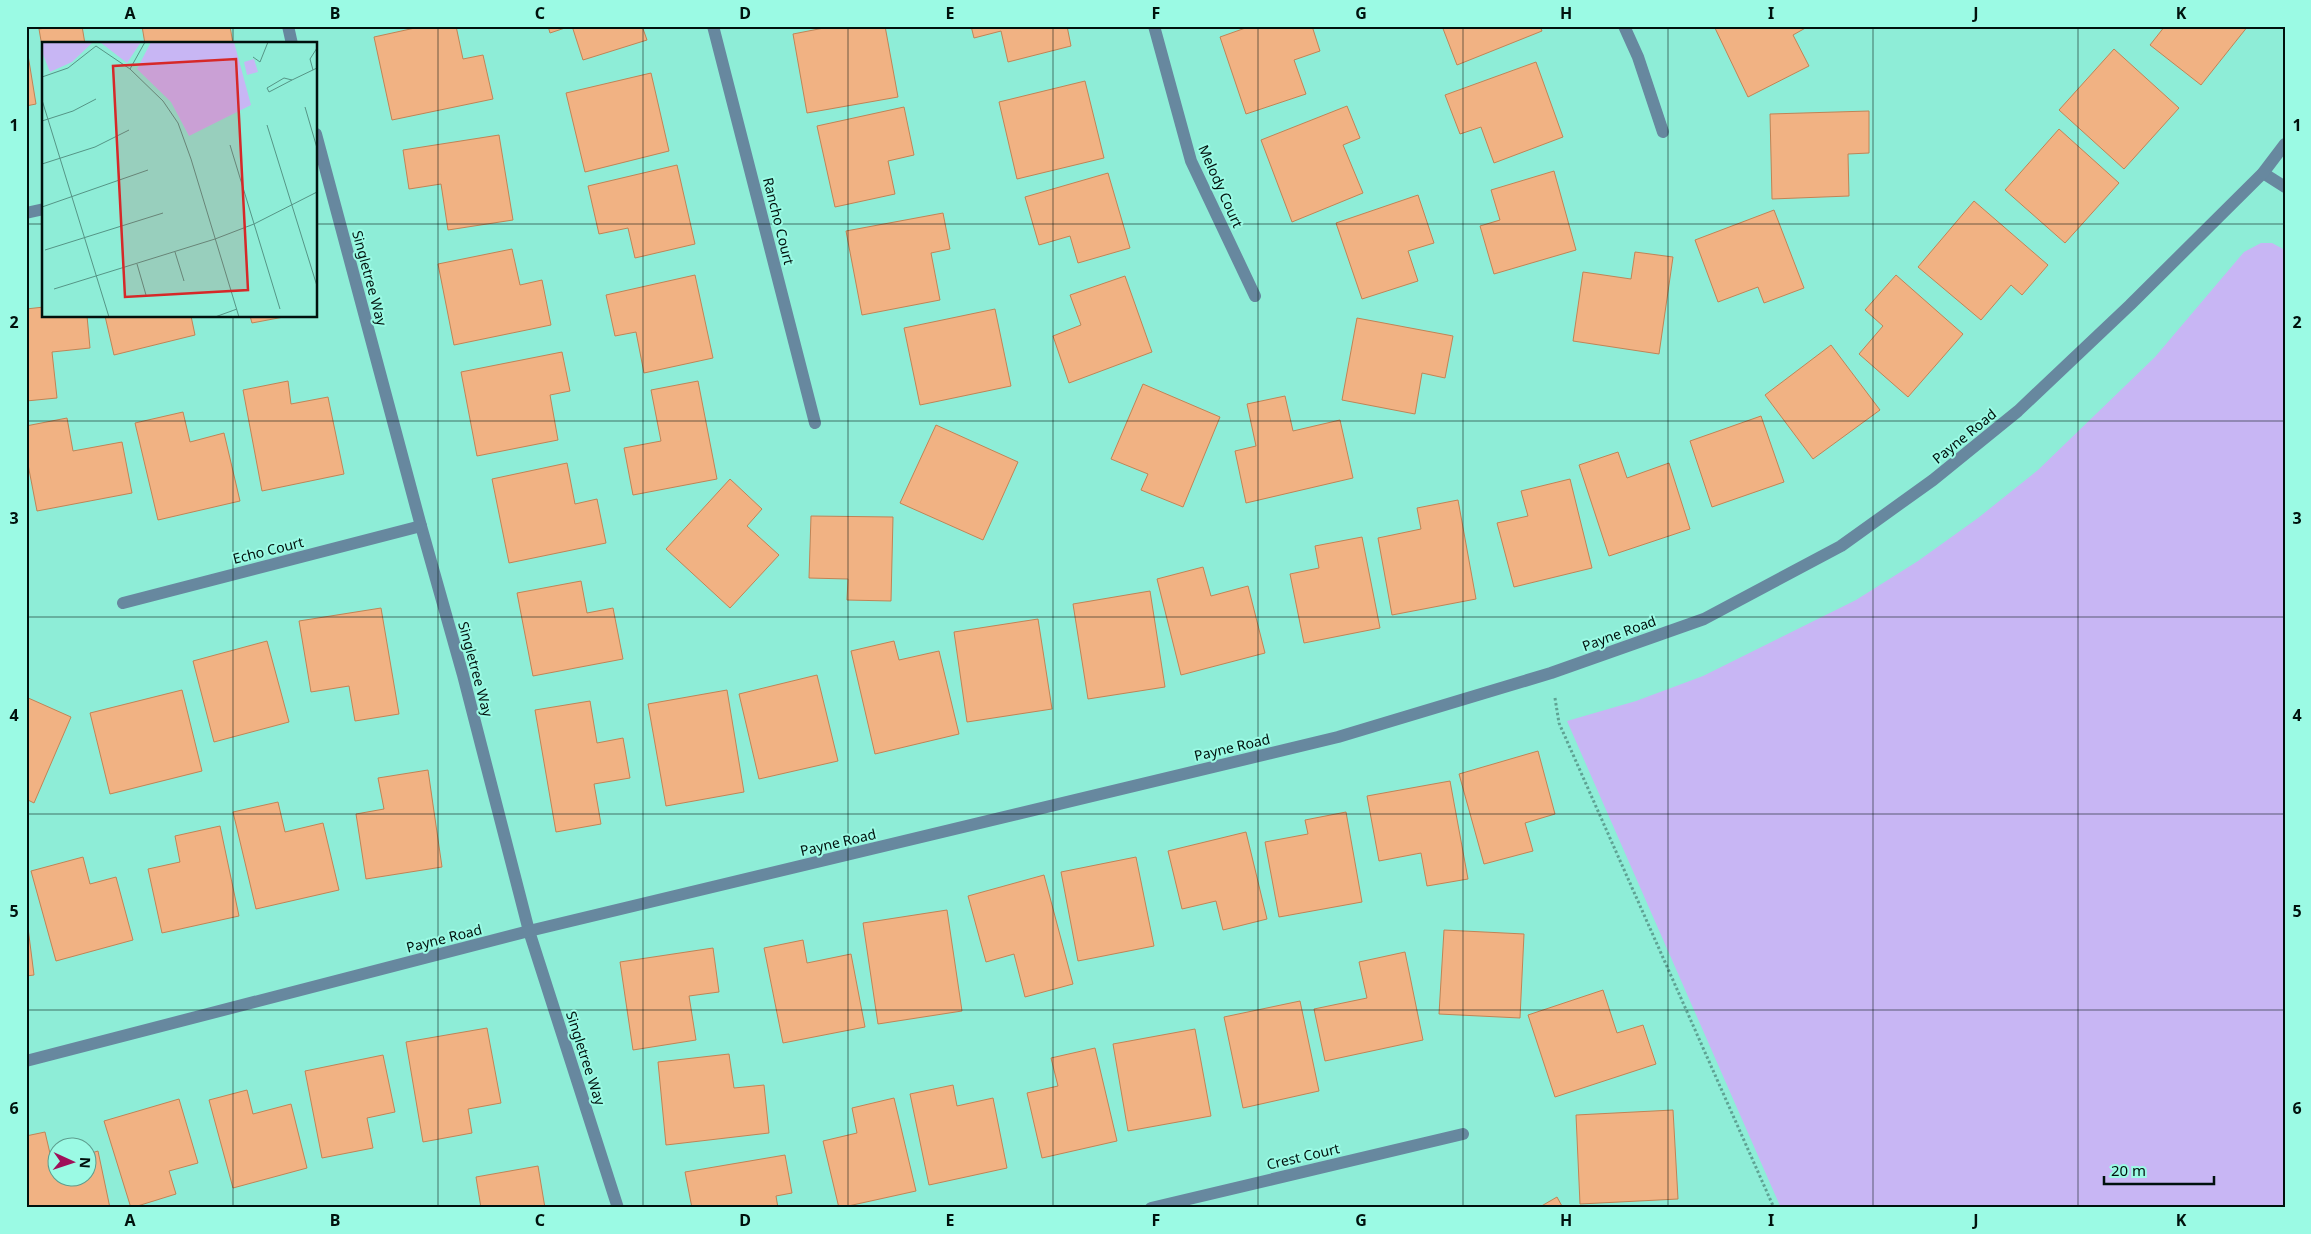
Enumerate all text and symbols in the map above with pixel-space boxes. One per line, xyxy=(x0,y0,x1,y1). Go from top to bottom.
text: A xyxy=(124,2,136,24)
text: B xyxy=(330,2,340,24)
text: C xyxy=(535,2,545,24)
text: D xyxy=(739,2,751,24)
text: E xyxy=(946,2,955,24)
text: F xyxy=(1152,2,1160,24)
text: G xyxy=(1355,2,1367,24)
text: H xyxy=(1560,2,1572,24)
text: I xyxy=(1768,2,1774,24)
text: J xyxy=(1971,2,1979,24)
text: K xyxy=(2176,2,2187,24)
inset map xyxy=(42,42,318,318)
text: 1 xyxy=(9,114,19,136)
text: 1 xyxy=(2292,114,2302,136)
street label: Melody Court xyxy=(1194,142,1248,230)
street label: Rancho Court xyxy=(759,175,799,267)
street label: Singletree Way xyxy=(348,228,392,329)
text: 2 xyxy=(9,311,19,333)
text: 2 xyxy=(2292,311,2302,333)
street label: Payne Road xyxy=(1928,404,2000,468)
text: 3 xyxy=(9,507,19,529)
text: 3 xyxy=(2292,507,2302,529)
street label: Echo Court xyxy=(231,532,305,568)
street label: Payne Road xyxy=(1579,611,1659,655)
street label: Singletree Way xyxy=(454,619,498,720)
text: 4 xyxy=(9,704,19,726)
text: 4 xyxy=(2292,704,2302,726)
street label: Payne Road xyxy=(1192,729,1272,765)
street label: Payne Road xyxy=(798,824,878,860)
text: 5 xyxy=(9,900,19,922)
text: 5 xyxy=(2292,900,2302,922)
street label: Payne Road xyxy=(404,919,484,957)
street label: Singletree Way xyxy=(562,1009,610,1108)
text: 6 xyxy=(9,1097,19,1119)
text: 6 xyxy=(2292,1097,2302,1119)
north arrow xyxy=(48,1136,98,1186)
street label: Crest Court xyxy=(1265,1138,1341,1174)
scale bar xyxy=(2104,1154,2214,1186)
text: N xyxy=(76,1157,95,1169)
text: 20 m xyxy=(2111,1160,2146,1180)
text: A xyxy=(124,1209,136,1231)
text: B xyxy=(330,1209,340,1231)
text: C xyxy=(535,1209,545,1231)
text: D xyxy=(739,1209,751,1231)
text: E xyxy=(946,1209,955,1231)
text: F xyxy=(1152,1209,1160,1231)
text: G xyxy=(1355,1209,1367,1231)
text: H xyxy=(1560,1209,1572,1231)
text: I xyxy=(1768,1209,1774,1231)
text: J xyxy=(1971,1209,1979,1231)
text: K xyxy=(2176,1209,2187,1231)

